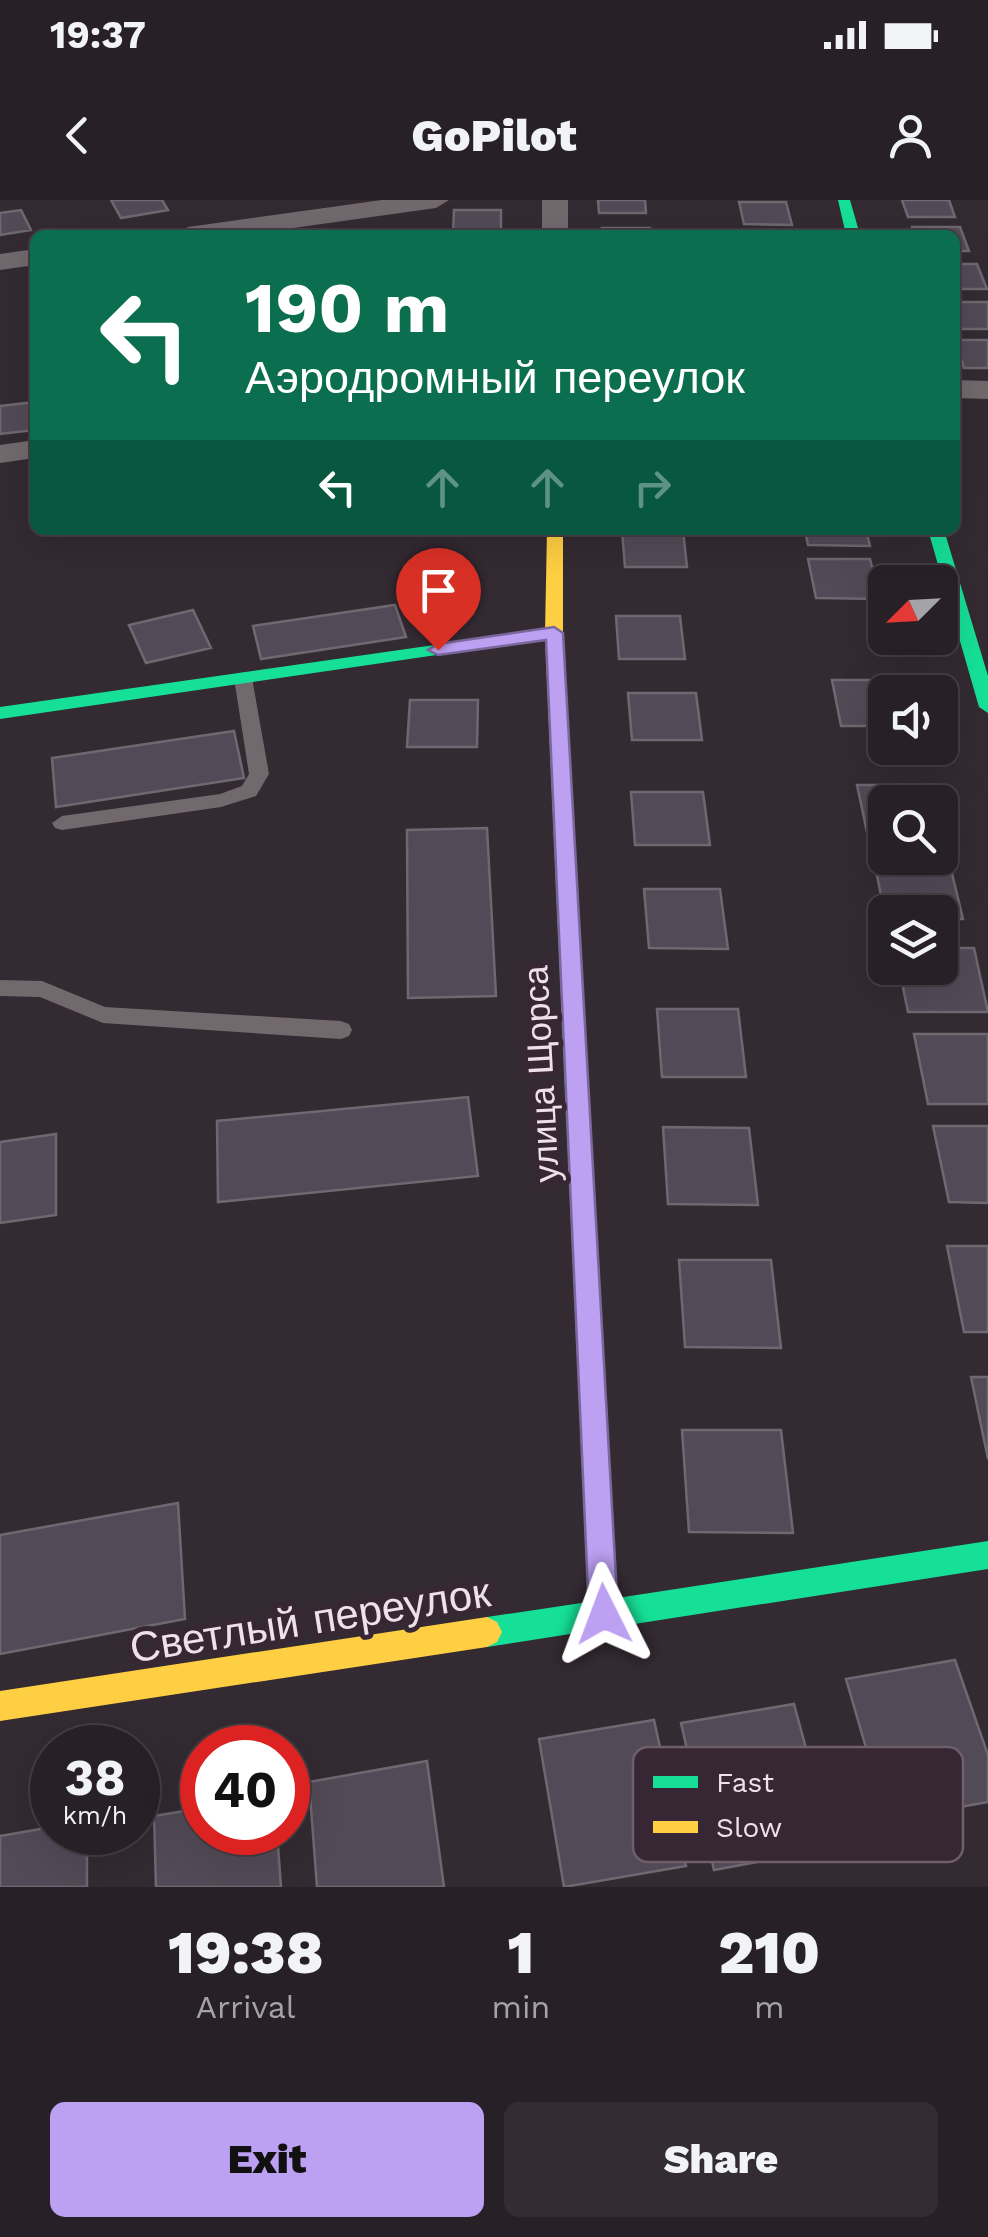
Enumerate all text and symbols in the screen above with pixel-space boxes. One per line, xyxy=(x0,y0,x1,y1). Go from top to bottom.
text: 19:37 xyxy=(50,13,146,57)
icon: back xyxy=(50,108,105,163)
icon: person xyxy=(883,108,938,163)
text: GoPilot xyxy=(411,109,577,162)
text: 190 m xyxy=(245,267,449,349)
icon: left xyxy=(80,270,210,400)
text: Аэродромный переулок xyxy=(245,351,745,404)
icon: left xyxy=(310,460,365,515)
icon: ahead xyxy=(415,460,470,515)
icon: ahead xyxy=(520,460,575,515)
icon: right xyxy=(625,460,680,515)
pin xyxy=(396,548,481,651)
icon: arrive xyxy=(411,563,466,618)
north arrow xyxy=(868,565,958,655)
map controls xyxy=(868,565,958,985)
button: sound xyxy=(868,675,958,765)
button: search xyxy=(868,785,958,875)
button: layers xyxy=(868,895,958,985)
street label: улица Щорса xyxy=(514,964,568,1183)
position arrow xyxy=(552,1562,656,1666)
street label: Светлый переулок xyxy=(126,1567,494,1673)
speed limit sign: 40 xyxy=(180,1725,310,1855)
legend xyxy=(633,1747,963,1862)
text: 38 xyxy=(65,1748,126,1807)
text: Fast xyxy=(716,1766,774,1799)
text: km/h xyxy=(63,1801,127,1830)
text: Slow xyxy=(716,1811,782,1844)
text: 19:38 xyxy=(168,1917,324,1988)
text: 1 xyxy=(507,1917,534,1988)
text: 210 xyxy=(718,1917,820,1988)
text: Arrival xyxy=(196,1988,296,2026)
text: min xyxy=(491,1988,550,2026)
text: m xyxy=(754,1988,784,2026)
button: Exit xyxy=(50,2102,484,2217)
button: Share xyxy=(504,2102,938,2217)

